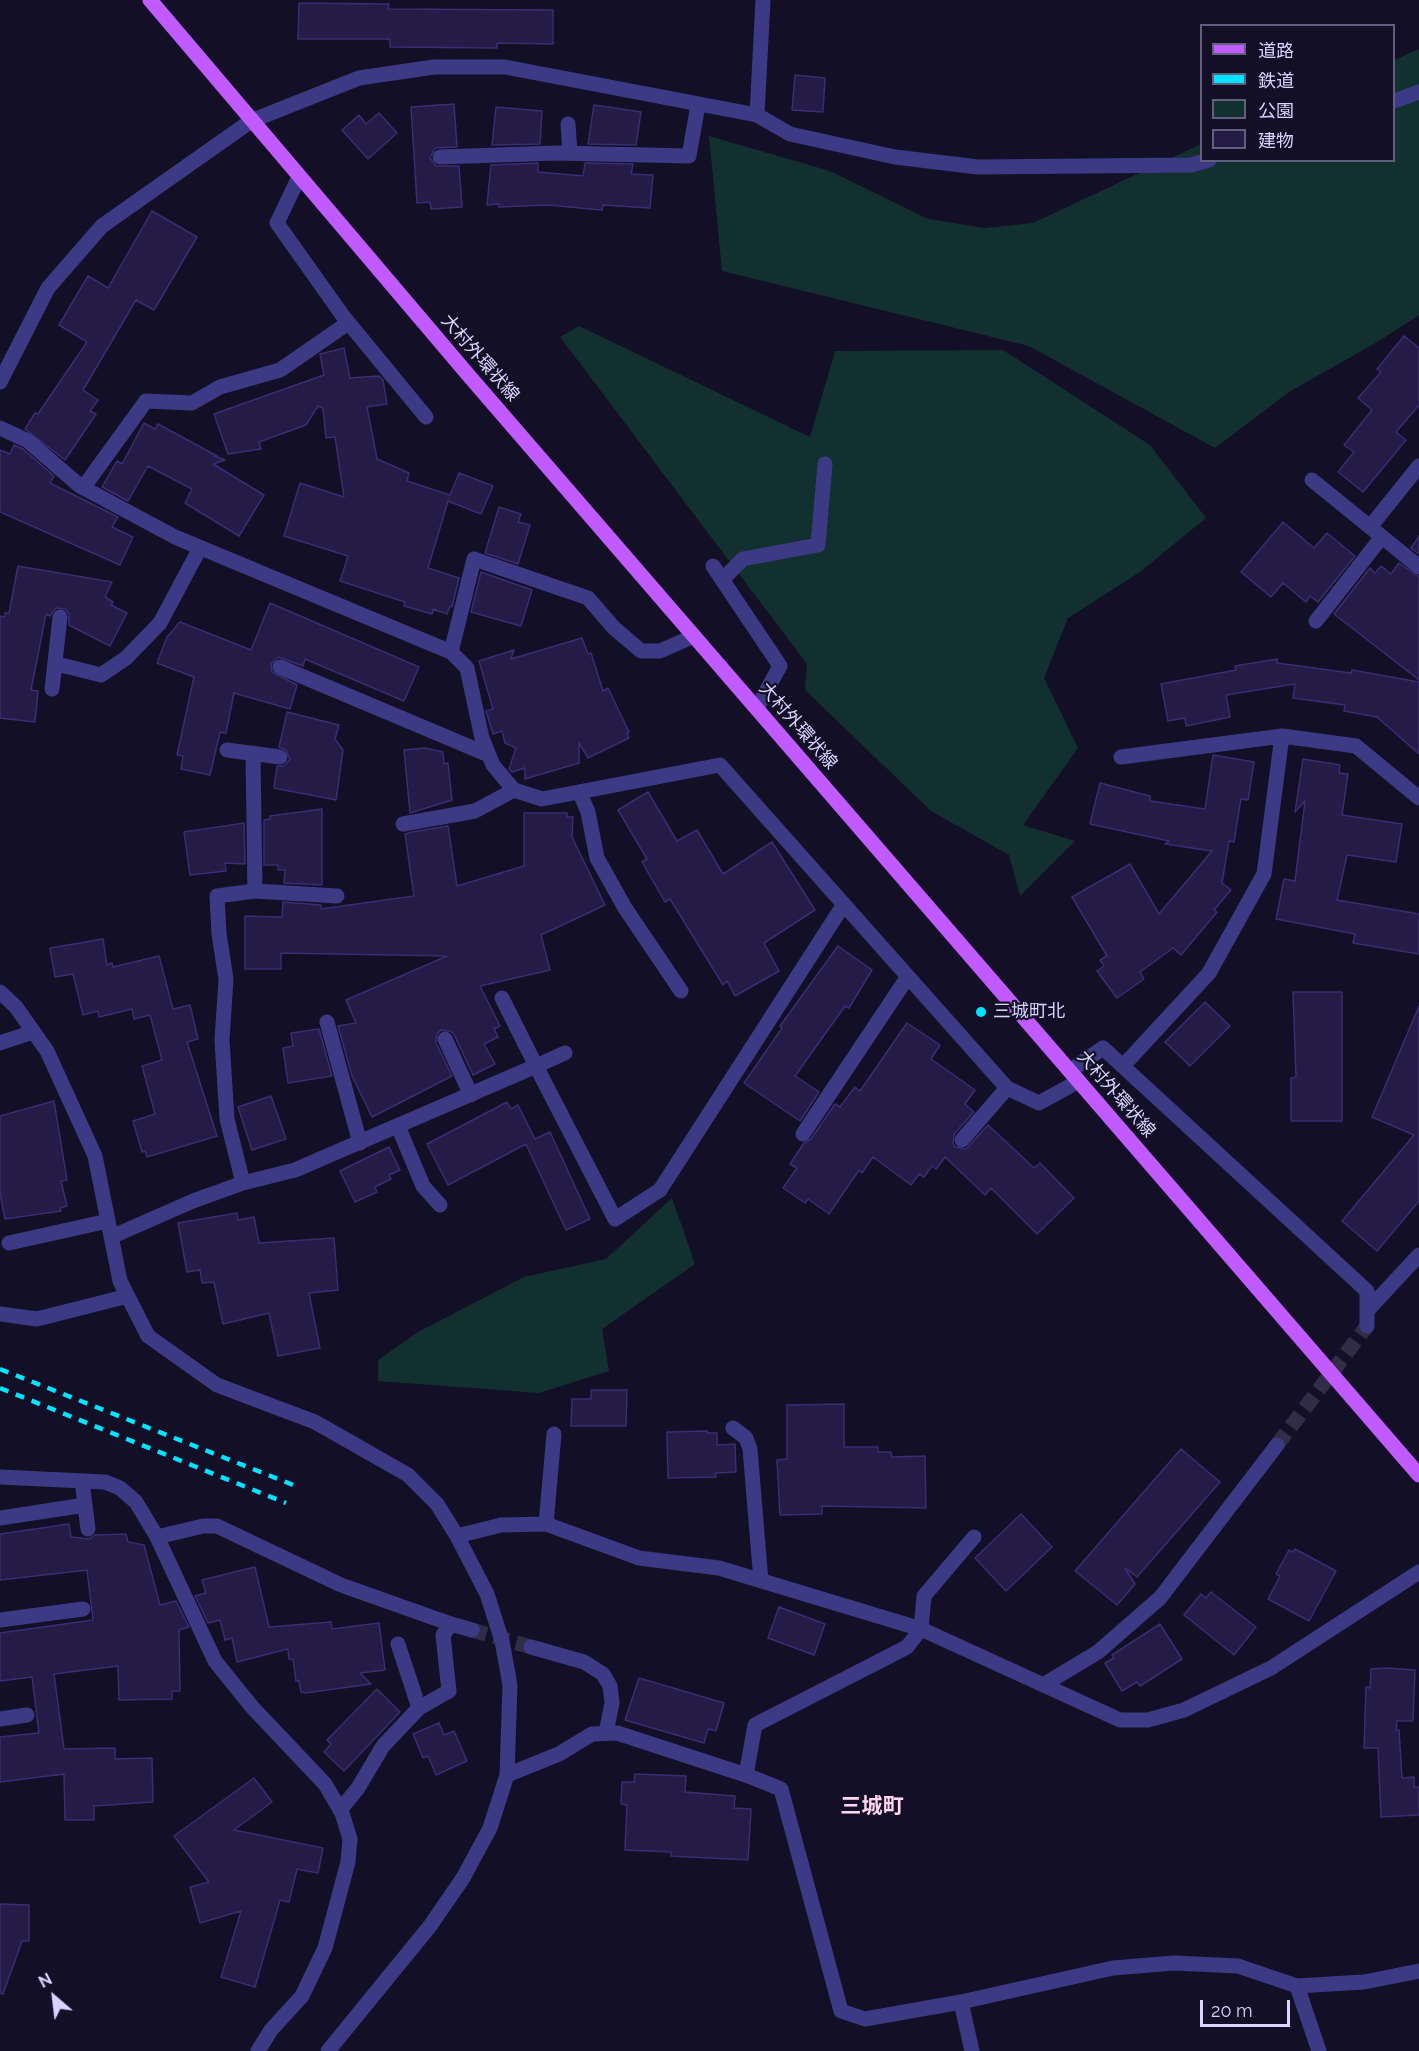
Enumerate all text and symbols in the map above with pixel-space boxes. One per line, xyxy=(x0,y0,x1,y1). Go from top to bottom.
legend xyxy=(1200,24,1395,162)
text: 道路 xyxy=(1258,40,1294,61)
text: 鉄道 xyxy=(1258,70,1294,91)
text: 公園 xyxy=(1258,100,1294,121)
text: 建物 xyxy=(1258,130,1294,151)
street label: 大村外環状線 xyxy=(436,310,524,406)
street label: 大村外環状線 xyxy=(754,678,842,774)
place label: 三城町北 xyxy=(993,1001,1065,1023)
marker: 三城町北 xyxy=(974,1005,988,1019)
street label: 大村外環状線 xyxy=(1072,1046,1160,1142)
district label: 三城町 xyxy=(841,1794,903,1820)
north arrow xyxy=(24,1967,84,2027)
text: N xyxy=(35,1969,55,1992)
scale bar xyxy=(1203,1988,1293,2026)
text: 20 m xyxy=(1211,2000,1253,2021)

